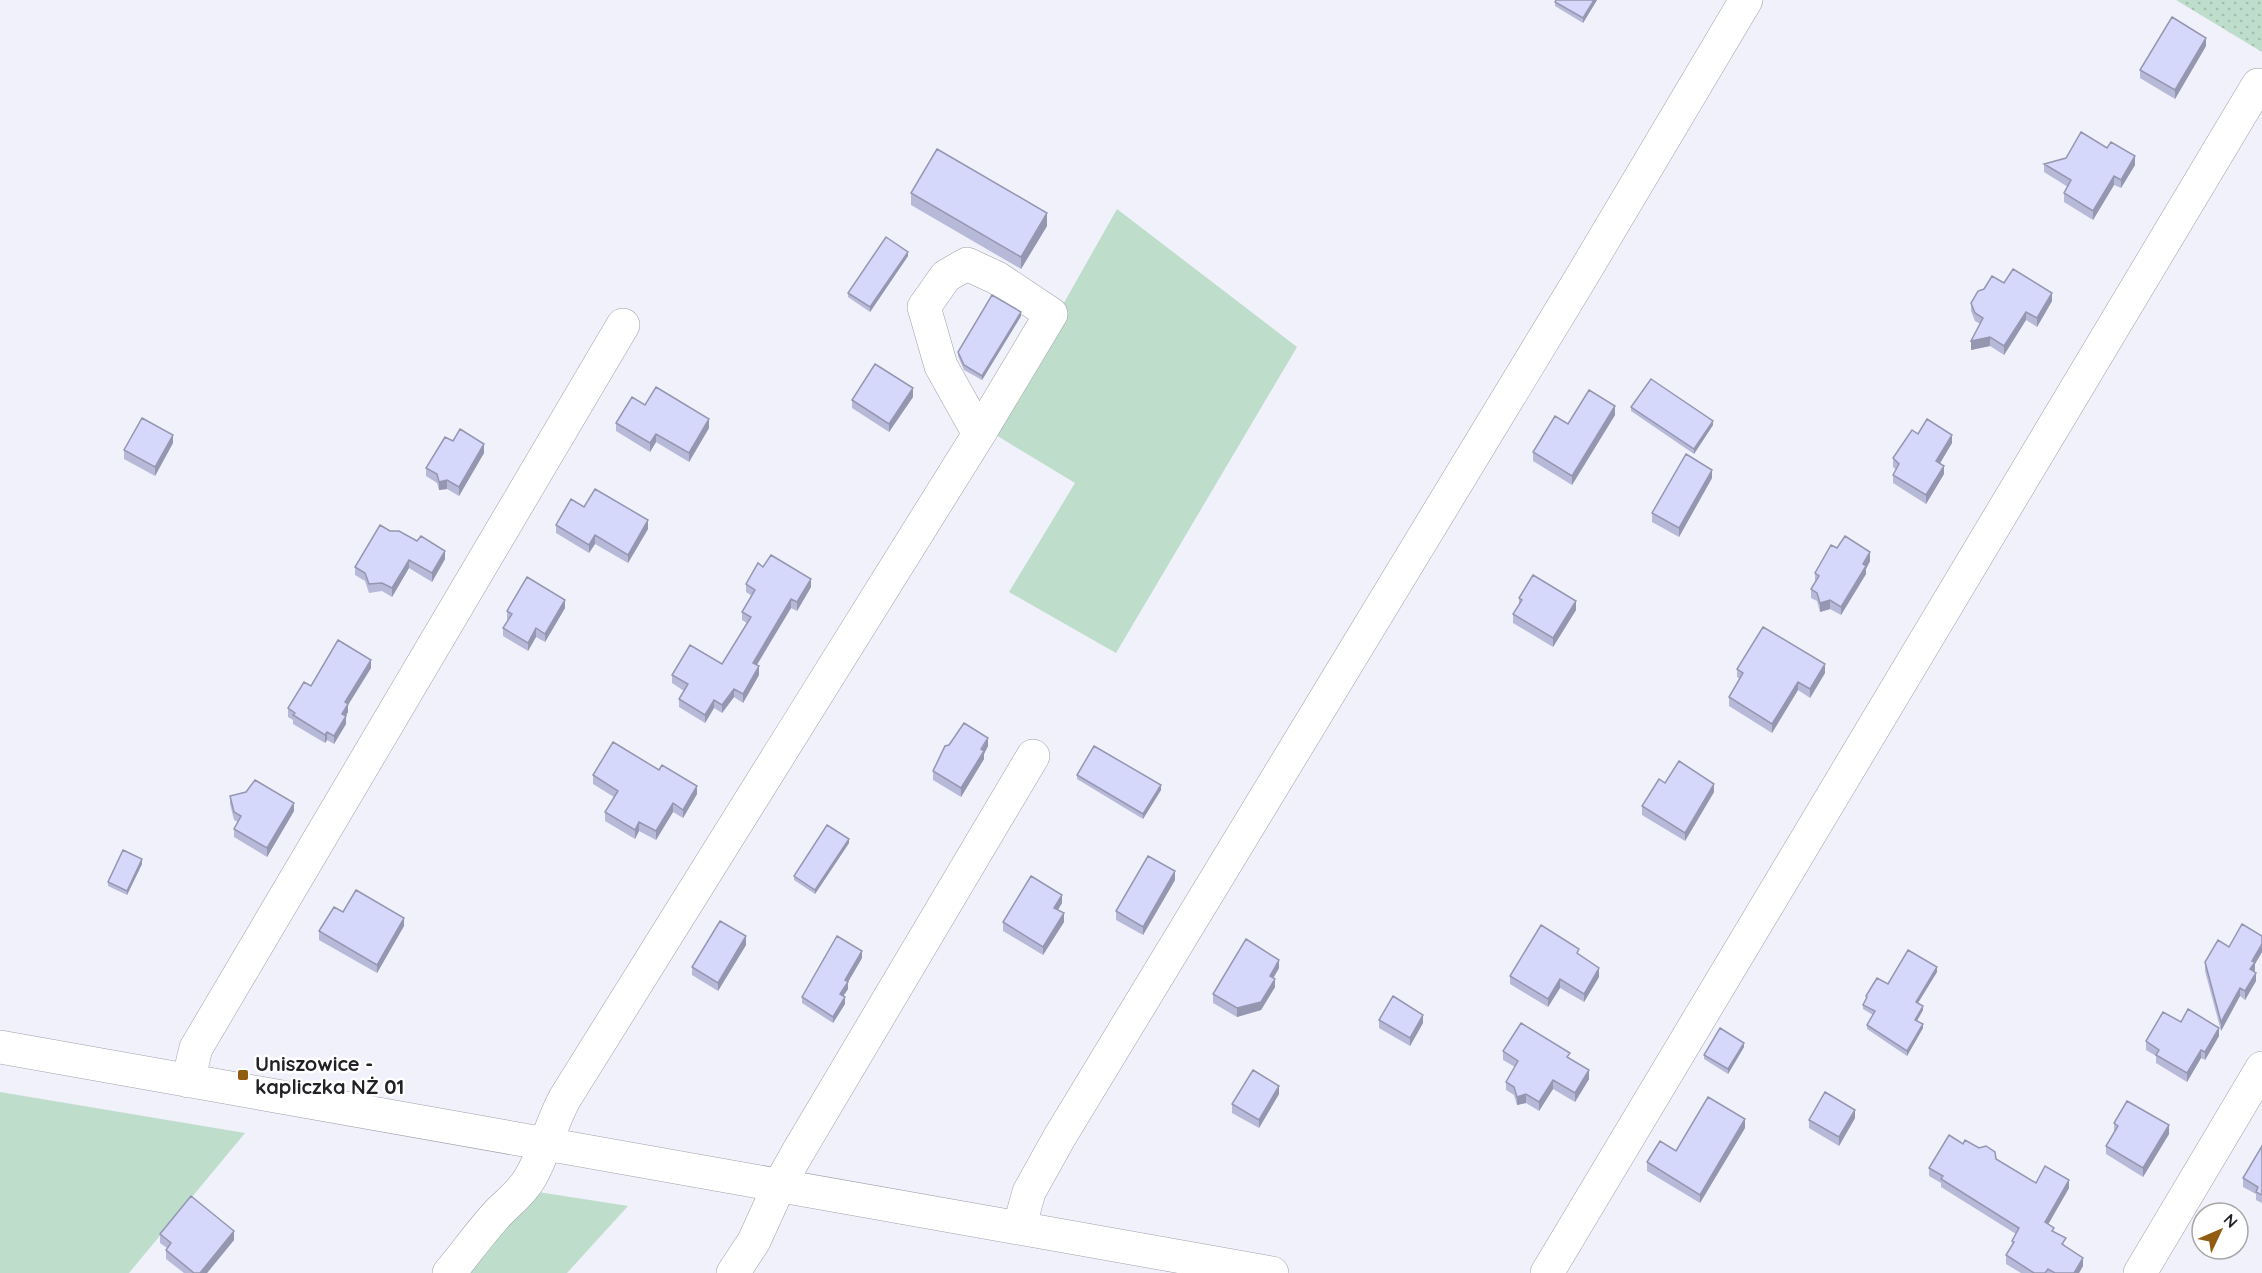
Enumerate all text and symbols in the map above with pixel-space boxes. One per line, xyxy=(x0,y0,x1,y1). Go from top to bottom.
place label: Uniszowice - kapliczka NŻ 01 xyxy=(255,1051,404,1099)
marker: Uniszowice - kapliczka NŻ 01 xyxy=(236,1068,250,1082)
north arrow xyxy=(2190,1201,2250,1261)
text: N xyxy=(2220,1209,2242,1232)

